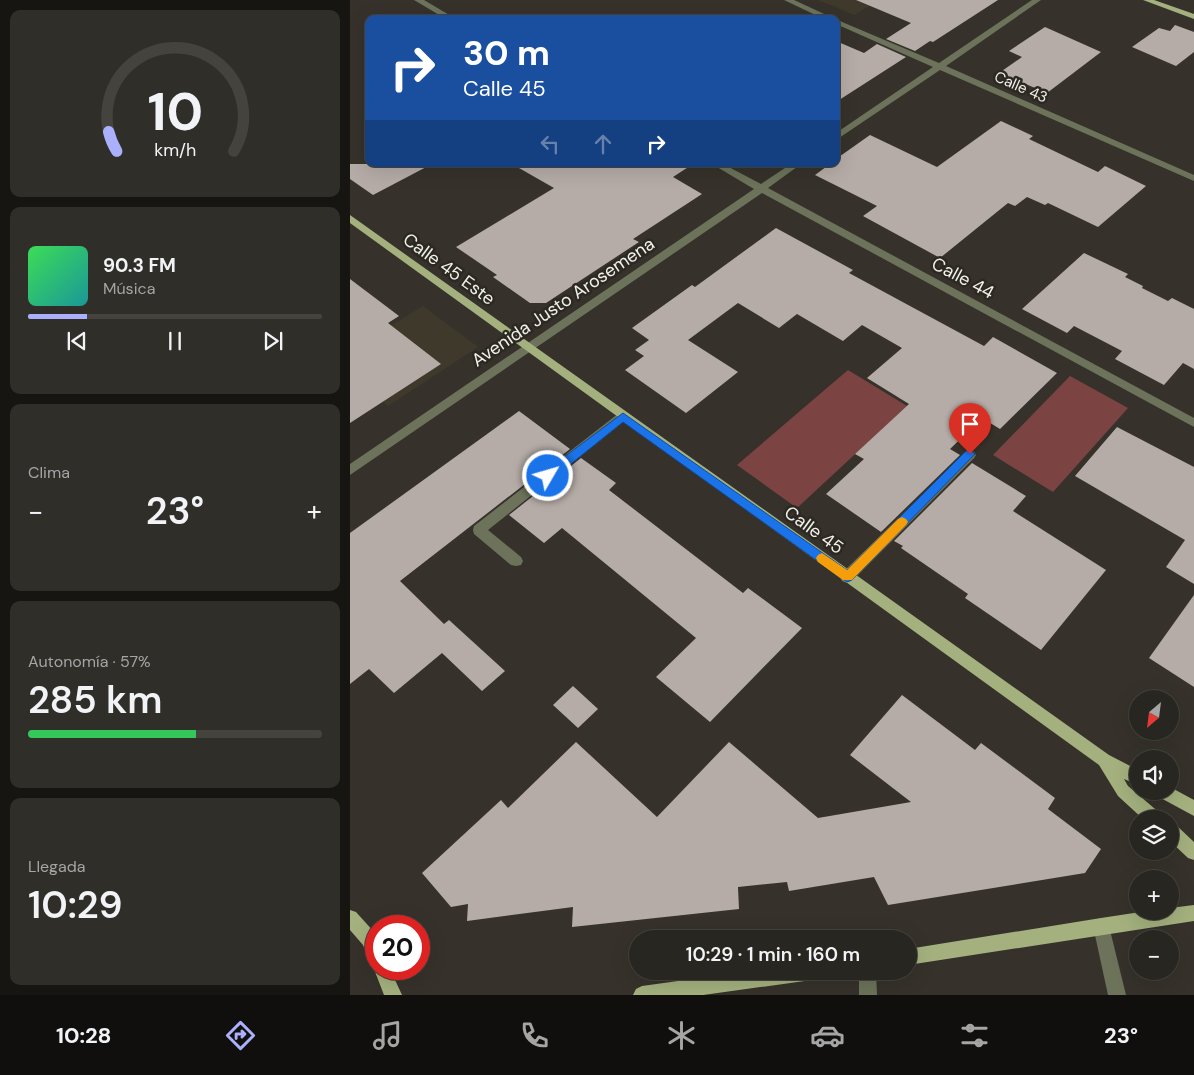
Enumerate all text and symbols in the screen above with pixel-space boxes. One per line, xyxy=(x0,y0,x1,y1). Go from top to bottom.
text: 30 m xyxy=(463,30,550,76)
icon: right xyxy=(380,35,445,100)
street label: Calle 43 xyxy=(991,66,1051,108)
text: Calle 45 xyxy=(463,74,546,103)
text: 10 xyxy=(147,78,203,146)
icon: left xyxy=(536,130,564,158)
icon: ahead xyxy=(589,130,617,158)
icon: right xyxy=(642,130,670,158)
text: km/h xyxy=(154,138,196,162)
street label: Calle 45 Este xyxy=(398,227,500,311)
street label: Avenida Justo Arosemena xyxy=(467,232,659,372)
street label: Calle 44 xyxy=(928,252,999,304)
text: 90.3 FM xyxy=(103,253,176,278)
text: Música xyxy=(103,278,155,299)
icon: previous xyxy=(63,327,91,355)
icon: pause xyxy=(161,327,189,355)
icon: next xyxy=(259,327,287,355)
pin xyxy=(949,403,991,454)
icon: arrive xyxy=(956,410,984,438)
position arrow xyxy=(521,449,573,501)
text: Clima xyxy=(28,462,70,483)
text: 23° xyxy=(146,486,204,536)
text: − xyxy=(28,493,43,530)
text: + xyxy=(307,493,322,530)
street label: Calle 45 xyxy=(780,500,848,560)
text: Autonomía · 57% xyxy=(28,651,151,672)
text: 285 km xyxy=(28,675,162,725)
north arrow xyxy=(1129,690,1179,740)
map controls xyxy=(1129,690,1179,980)
button: sound xyxy=(1129,750,1179,800)
button: layers xyxy=(1129,810,1179,860)
text: Llegada xyxy=(28,856,85,877)
button: + xyxy=(1129,870,1179,920)
text: 10:29 xyxy=(28,880,123,930)
speed limit sign: 20 xyxy=(365,915,430,980)
button: − xyxy=(1129,930,1179,980)
text: 10:29 · 1 min · 160 m xyxy=(686,942,860,967)
icon: directions xyxy=(223,1018,258,1053)
icon: music xyxy=(370,1018,405,1053)
icon: phone xyxy=(517,1018,552,1053)
icon: climate xyxy=(664,1018,699,1053)
icon: car xyxy=(810,1018,845,1053)
icon: filters xyxy=(957,1018,992,1053)
text: 10:28 xyxy=(56,1021,111,1050)
text: 23° xyxy=(1104,1021,1138,1050)

